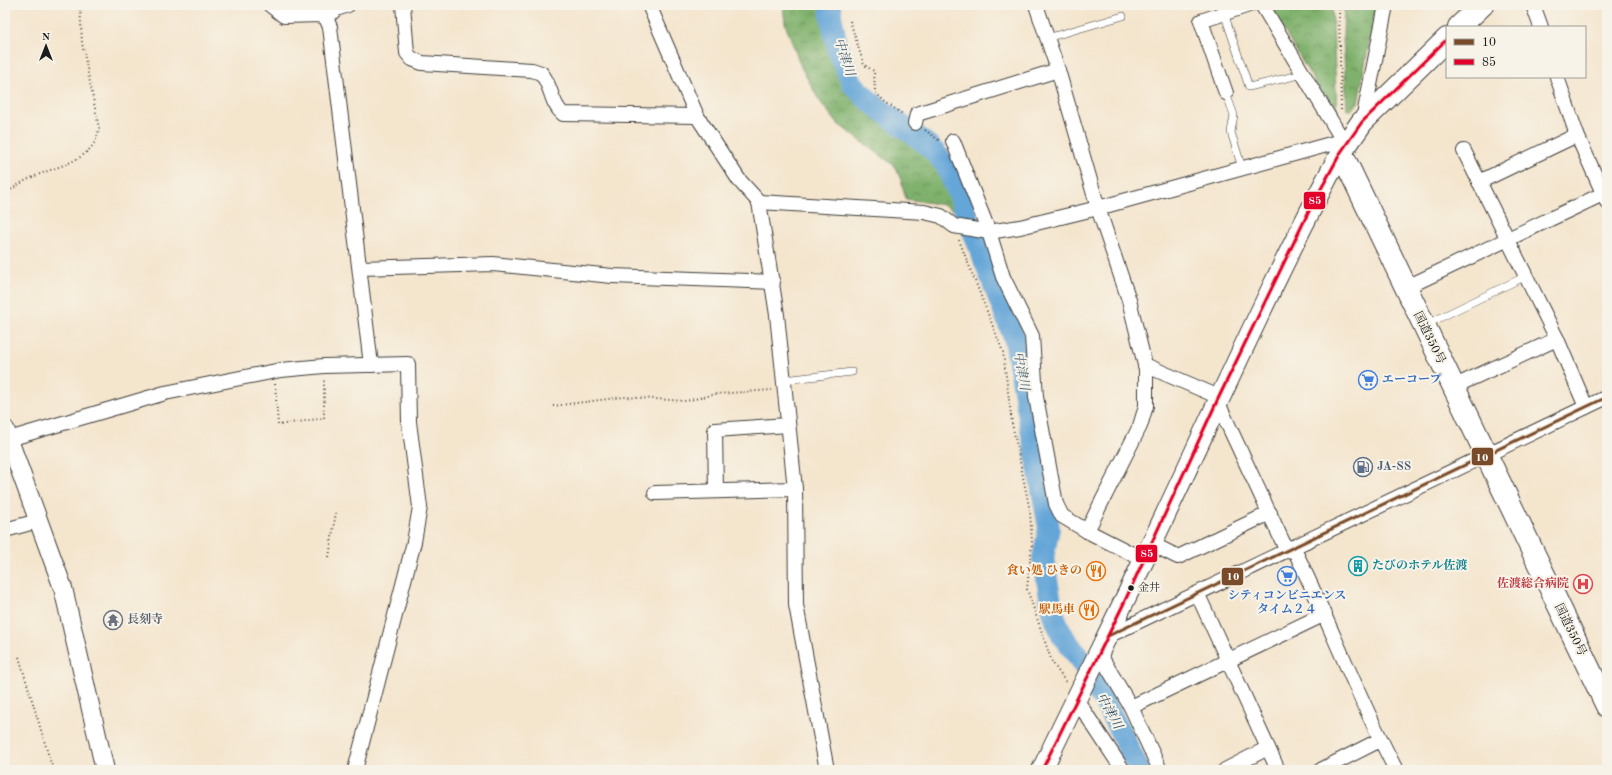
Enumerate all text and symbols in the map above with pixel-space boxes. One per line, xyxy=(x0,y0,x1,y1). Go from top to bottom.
north arrow xyxy=(26,26,66,66)
legend xyxy=(1446,26,1586,78)
text: N xyxy=(42,32,51,43)
water label: 中津川 xyxy=(832,36,858,79)
text: 10 xyxy=(1482,37,1496,49)
text: 85 xyxy=(1482,56,1496,69)
line badge: 85 xyxy=(1303,191,1326,210)
text: 85 xyxy=(1309,196,1321,207)
street label: 国道350号 xyxy=(1411,309,1449,366)
water label: 中津川 xyxy=(1011,350,1032,393)
supermarket icon: エーコープ xyxy=(1357,369,1379,391)
place label: エーコープ xyxy=(1382,373,1441,386)
line badge: 10 xyxy=(1471,447,1494,466)
text: 10 xyxy=(1476,453,1488,464)
fuel station icon: JA-SS xyxy=(1352,456,1374,478)
place label: JA-SS xyxy=(1377,461,1411,473)
line badge: 85 xyxy=(1135,544,1158,563)
text: 85 xyxy=(1141,549,1153,560)
building icon: たびのホテル佐渡 xyxy=(1347,555,1369,577)
place label: たびのホテル佐渡 xyxy=(1372,558,1467,572)
restaurant icon: 食い処 ひきの xyxy=(1085,560,1107,582)
place label: 食い処 ひきの xyxy=(1007,563,1082,577)
supermarket icon: シティコンビニエンス タイム２４ xyxy=(1276,565,1298,587)
line badge: 10 xyxy=(1221,567,1244,586)
text: 10 xyxy=(1227,572,1239,583)
hospital icon: 佐渡総合病院 xyxy=(1572,573,1594,595)
place label: 佐渡総合病院 xyxy=(1497,576,1569,590)
place label: 金井 xyxy=(1138,581,1160,594)
marker: 金井 xyxy=(1126,583,1136,593)
place label: シティコンビニエンス タイム２４ xyxy=(1228,589,1346,616)
restaurant icon: 駅馬車 xyxy=(1078,599,1100,621)
street label: 国道350号 xyxy=(1552,601,1590,658)
place label: 駅馬車 xyxy=(1039,602,1075,616)
temple icon: 長刻寺 xyxy=(102,609,124,631)
place label: 長刻寺 xyxy=(127,612,163,626)
water label: 中津川 xyxy=(1094,690,1126,733)

